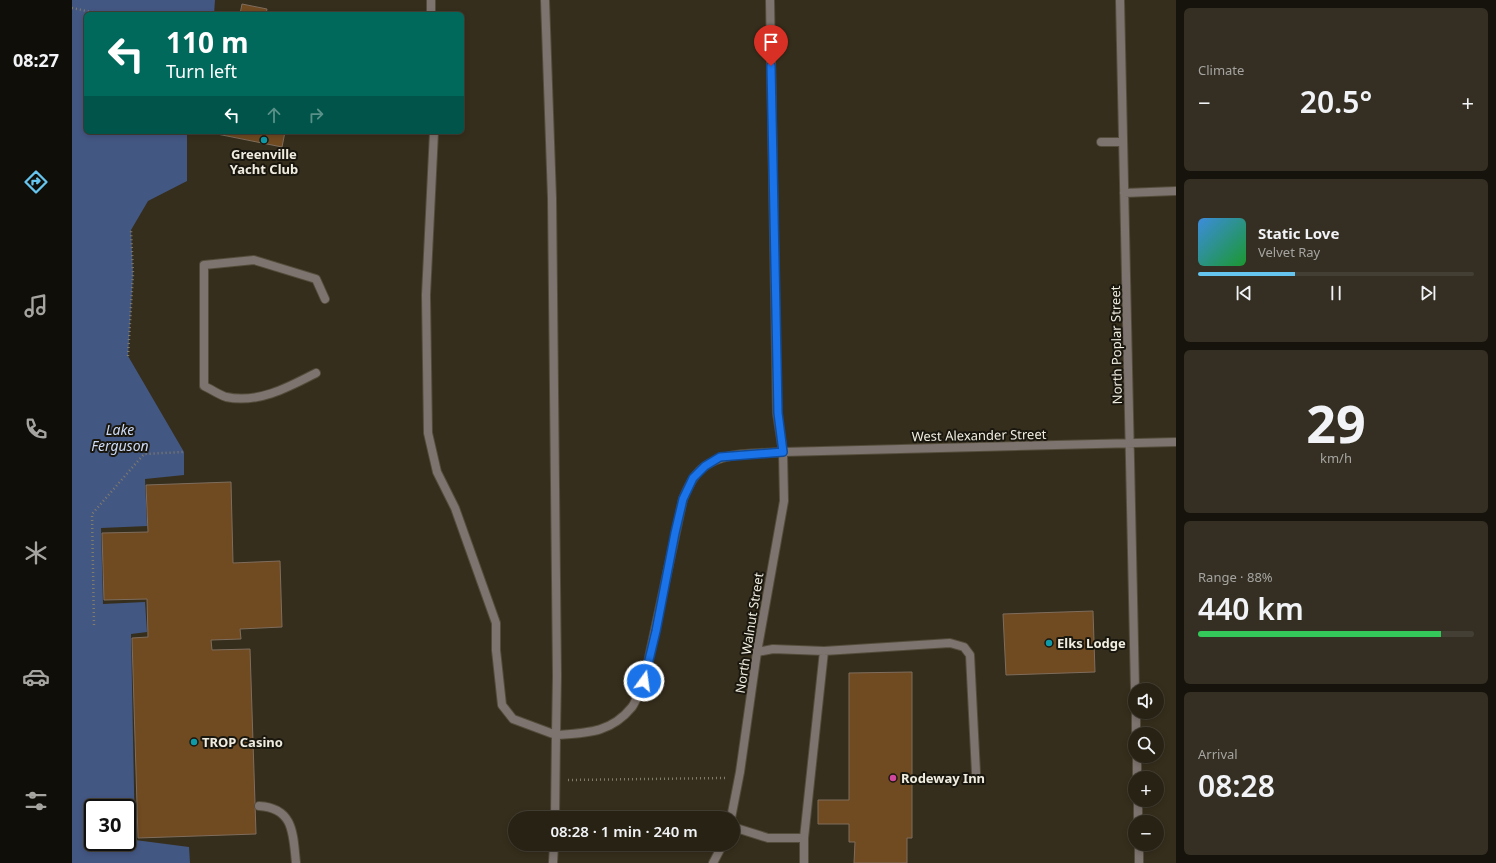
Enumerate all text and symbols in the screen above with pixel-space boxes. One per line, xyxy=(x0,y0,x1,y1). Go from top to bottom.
text: 110 m xyxy=(166,23,249,61)
pin xyxy=(754,25,788,66)
icon: left xyxy=(100,28,152,80)
icon: arrive xyxy=(760,31,782,53)
text: 08:27 xyxy=(13,48,59,72)
text: Turn left xyxy=(166,59,237,83)
text: Climate xyxy=(1198,61,1244,79)
text: 20.5° xyxy=(1300,81,1372,122)
text: − xyxy=(1198,87,1211,117)
text: + xyxy=(1461,87,1474,117)
icon: left xyxy=(221,104,243,126)
icon: ahead xyxy=(263,104,285,126)
icon: right xyxy=(305,104,327,126)
marker: Greenville Yacht Club xyxy=(259,135,269,145)
place label: Greenville Yacht Club xyxy=(230,145,298,178)
icon: directions xyxy=(22,168,50,196)
text: Static Love xyxy=(1258,223,1339,243)
text: Velvet Ray xyxy=(1258,243,1320,261)
icon: previous xyxy=(1233,282,1255,304)
icon: pause xyxy=(1325,282,1347,304)
icon: next xyxy=(1417,282,1439,304)
street label: North Poplar Street xyxy=(1106,285,1126,404)
icon: music xyxy=(22,292,50,320)
text: 29 xyxy=(1306,387,1366,458)
icon: phone xyxy=(22,415,50,443)
water label: Lake Ferguson xyxy=(91,420,149,455)
street label: West Alexander Street xyxy=(911,425,1047,445)
text: km/h xyxy=(1320,449,1352,467)
icon: climate xyxy=(22,539,50,567)
text: Range · 88% xyxy=(1198,568,1273,586)
street label: North Walnut Street xyxy=(731,571,767,695)
text: 440 km xyxy=(1198,588,1304,629)
place label: Elks Lodge xyxy=(1057,634,1126,652)
marker: Elks Lodge xyxy=(1044,638,1054,648)
position arrow xyxy=(623,660,665,702)
icon: car xyxy=(22,663,50,691)
map controls xyxy=(1128,683,1164,851)
button: sound xyxy=(1128,683,1164,719)
button: search xyxy=(1128,727,1164,763)
place label: TROP Casino xyxy=(202,733,283,751)
marker: TROP Casino xyxy=(189,737,199,747)
text: Arrival xyxy=(1198,745,1238,763)
text: 08:28 xyxy=(1198,765,1275,806)
place label: Rodeway Inn xyxy=(901,769,985,787)
button: + xyxy=(1128,771,1164,807)
marker: Rodeway Inn xyxy=(888,773,898,783)
icon: filters xyxy=(22,787,50,815)
speed limit sign: 30 xyxy=(84,799,136,851)
button: − xyxy=(1128,815,1164,851)
text: 08:28 · 1 min · 240 m xyxy=(550,821,698,841)

